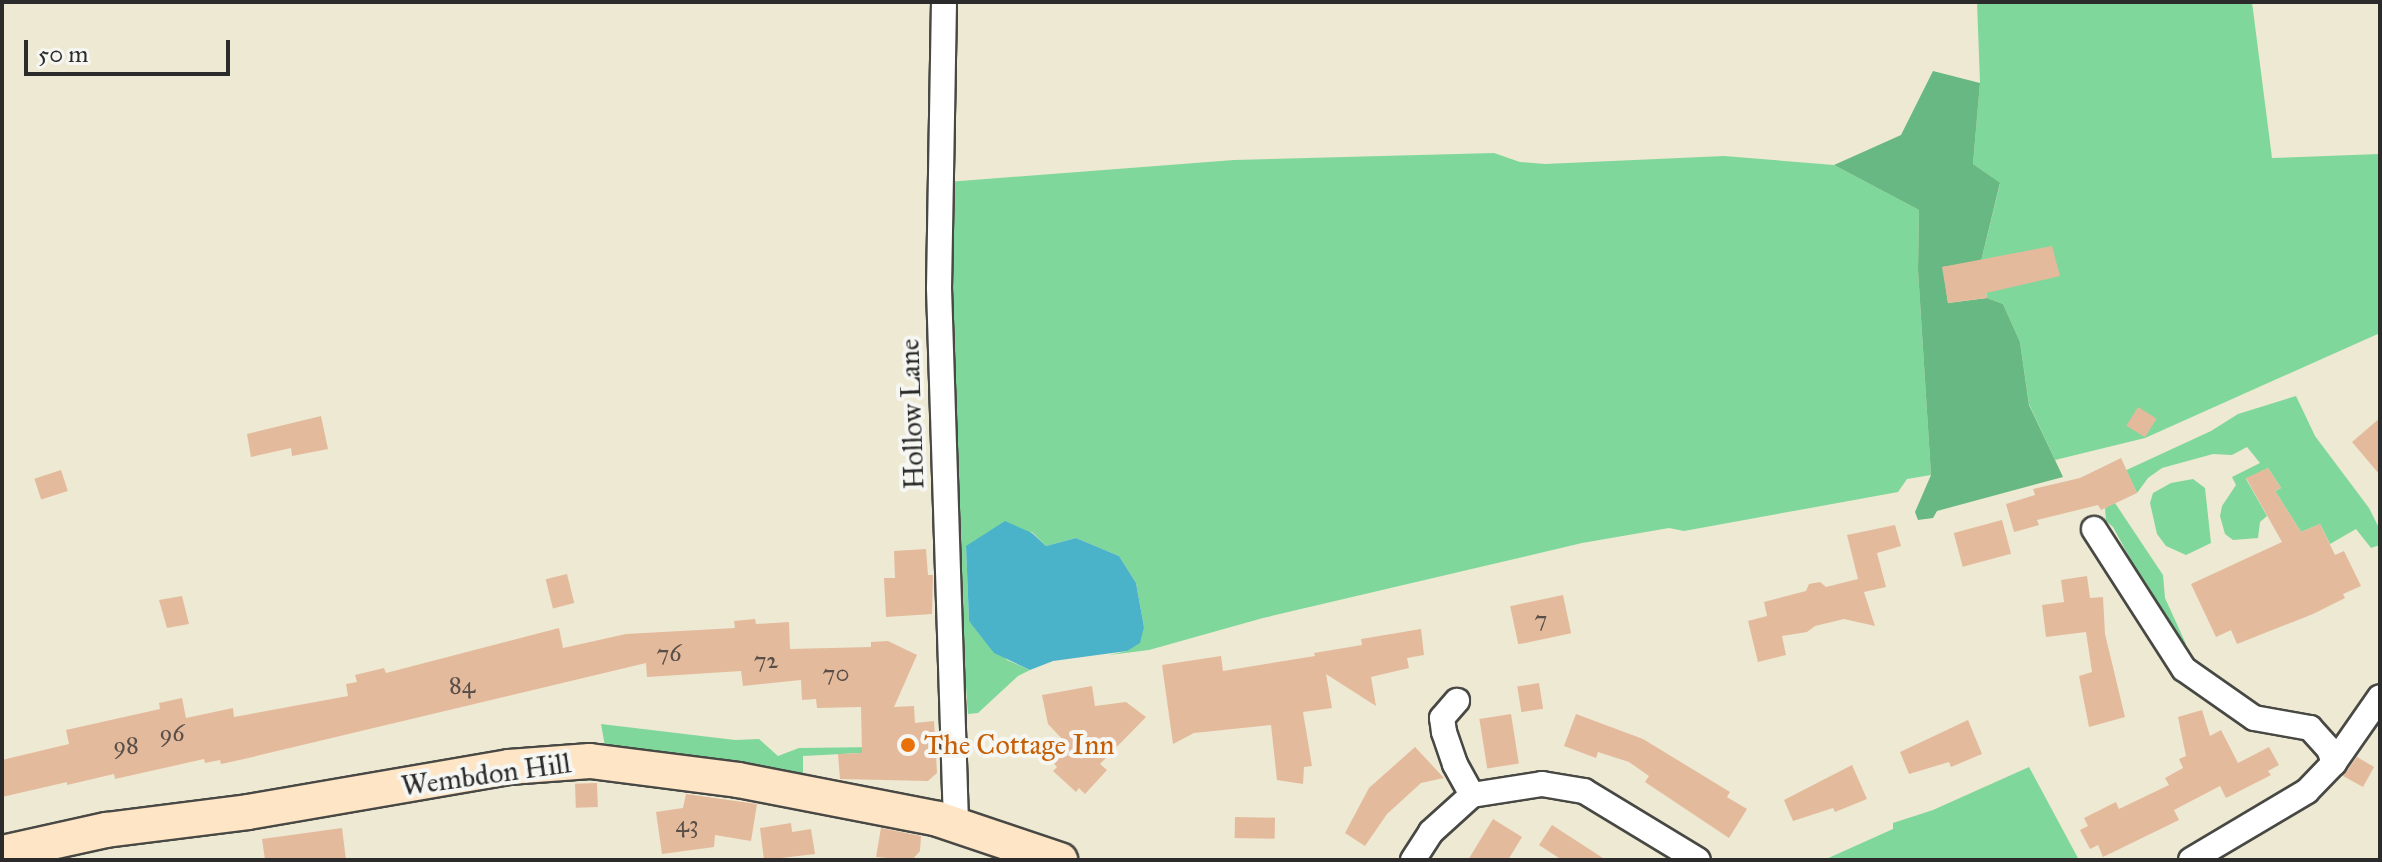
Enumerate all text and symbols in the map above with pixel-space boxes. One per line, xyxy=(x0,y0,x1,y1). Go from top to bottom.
scale bar xyxy=(28,24,234,74)
text: 50 m xyxy=(38,39,88,69)
street label: Hollow Lane xyxy=(893,338,931,490)
house number: 7 xyxy=(1535,606,1547,634)
house number: 76 xyxy=(656,640,682,668)
house number: 72 xyxy=(754,647,778,675)
house number: 70 xyxy=(823,660,849,688)
house number: 84 xyxy=(449,672,475,700)
house number: 96 xyxy=(159,720,185,748)
place label: The Cottage Inn xyxy=(924,728,1114,762)
house number: 98 xyxy=(113,732,139,760)
marker: The Cottage Inn xyxy=(899,736,917,754)
street label: Wembdon Hill xyxy=(399,746,573,804)
house number: 43 xyxy=(676,811,698,839)

